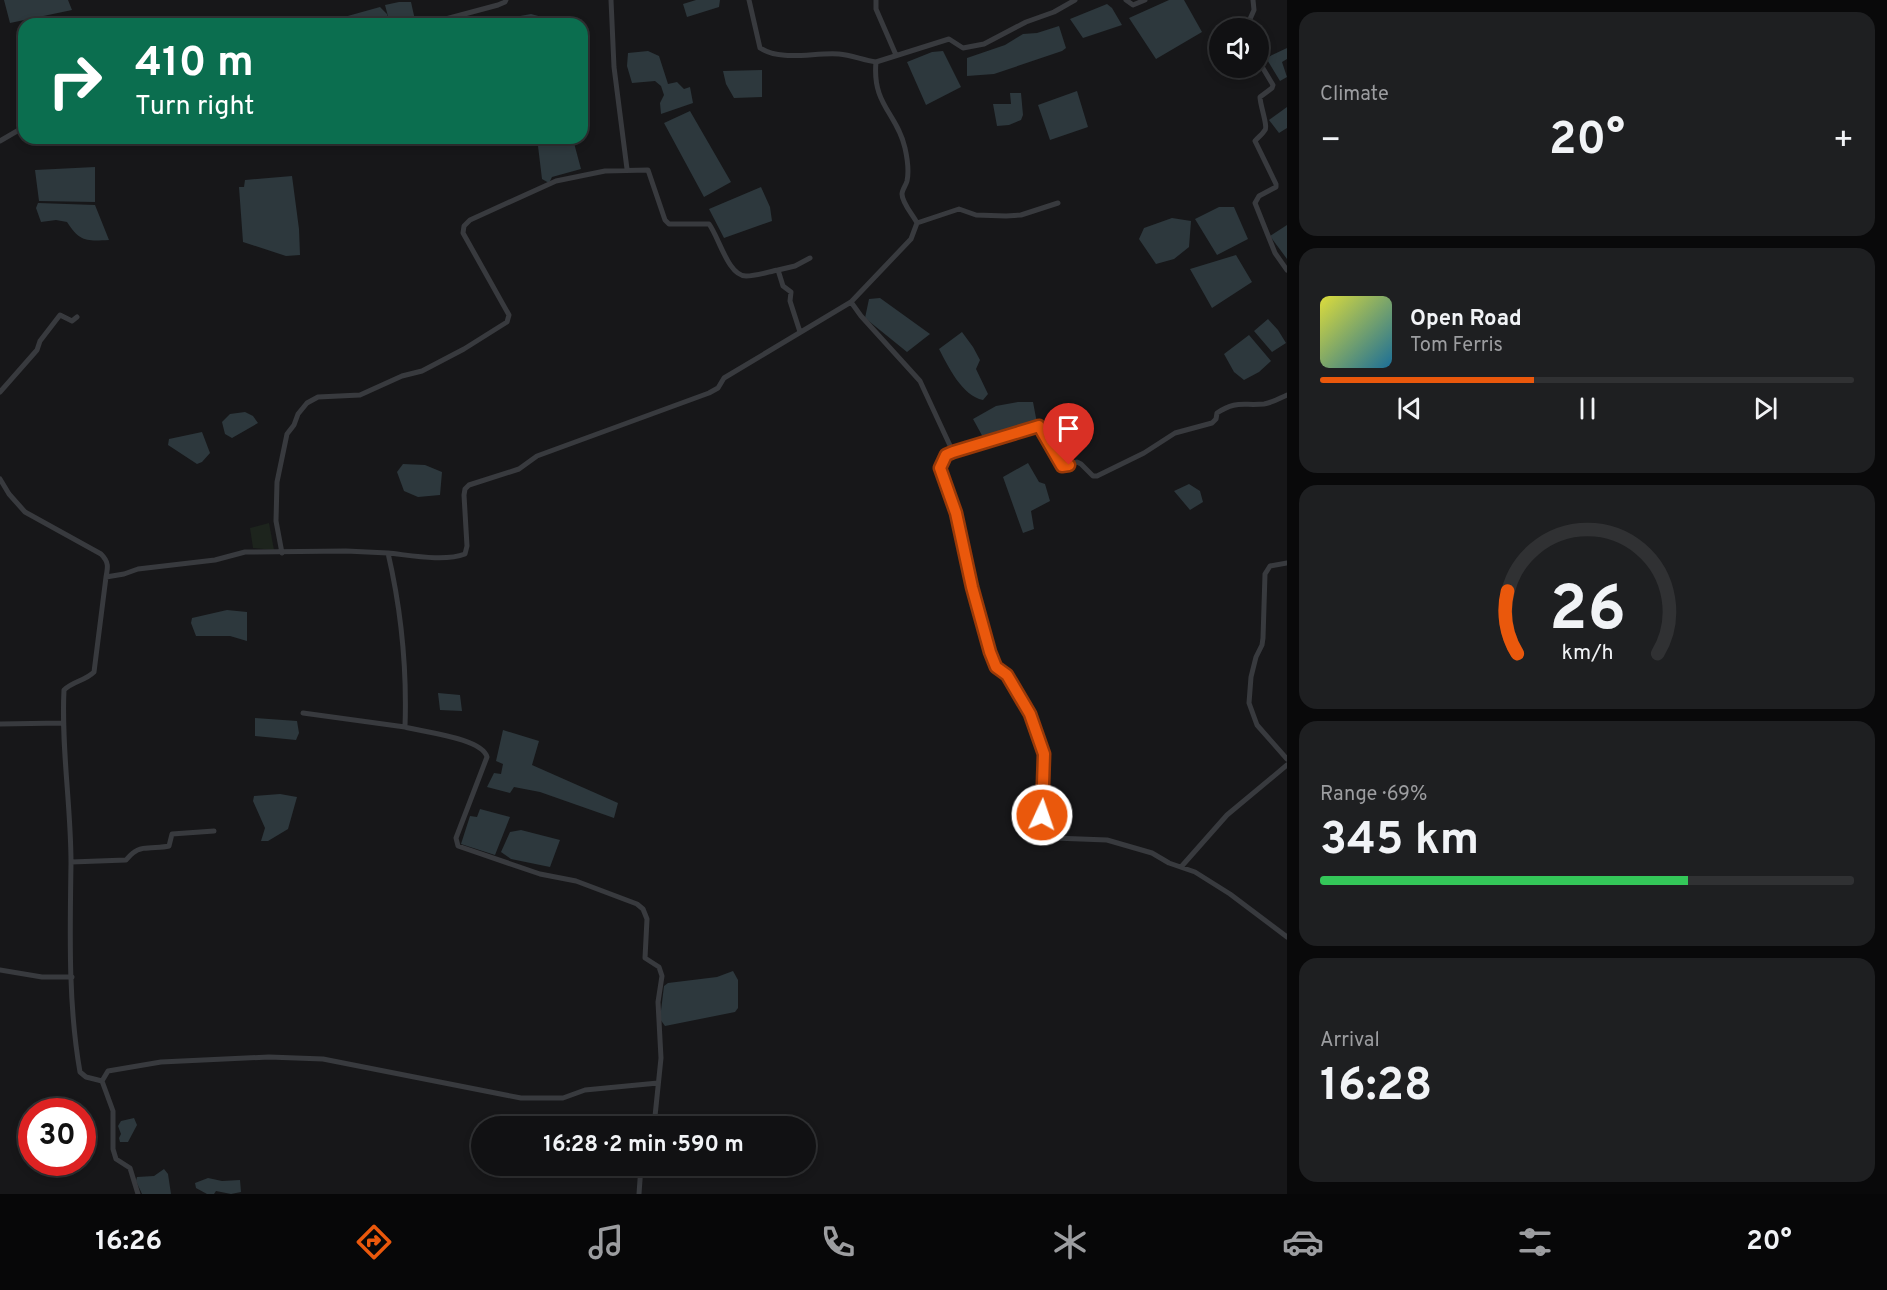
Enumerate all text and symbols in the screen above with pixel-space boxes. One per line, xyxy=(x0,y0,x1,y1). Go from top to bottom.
map controls xyxy=(1209,18,1269,78)
button: sound xyxy=(1209,18,1269,78)
text: 410 m xyxy=(135,38,254,91)
icon: right xyxy=(36,42,114,120)
text: Climate xyxy=(1320,82,1389,108)
text: Turn right xyxy=(135,90,254,124)
text: 20° xyxy=(1549,113,1625,170)
text: − xyxy=(1320,121,1341,163)
text: + xyxy=(1833,121,1854,163)
text: Open Road xyxy=(1410,306,1522,333)
text: Tom Ferris xyxy=(1410,333,1503,359)
icon: previous xyxy=(1393,392,1426,425)
icon: pause xyxy=(1571,392,1604,425)
icon: next xyxy=(1749,392,1782,425)
pin xyxy=(1043,403,1094,465)
icon: arrive xyxy=(1052,412,1085,445)
text: 26 xyxy=(1549,573,1625,652)
text: km/h xyxy=(1561,640,1613,667)
text: Range · 69% xyxy=(1320,782,1427,808)
position arrow xyxy=(1010,783,1074,847)
text: 345 km xyxy=(1320,813,1479,870)
text: Arrival xyxy=(1320,1028,1380,1054)
text: 16:28 xyxy=(1320,1059,1432,1116)
speed limit sign: 30 xyxy=(18,1098,96,1176)
text: 16:28 · 2 min · 590 m xyxy=(543,1132,744,1159)
icon: directions xyxy=(353,1221,395,1263)
icon: music xyxy=(585,1221,627,1263)
icon: phone xyxy=(817,1221,859,1263)
icon: climate xyxy=(1049,1221,1091,1263)
icon: car xyxy=(1282,1221,1324,1263)
icon: filters xyxy=(1514,1221,1556,1263)
text: 16:26 xyxy=(95,1225,162,1259)
text: 20° xyxy=(1746,1225,1792,1259)

